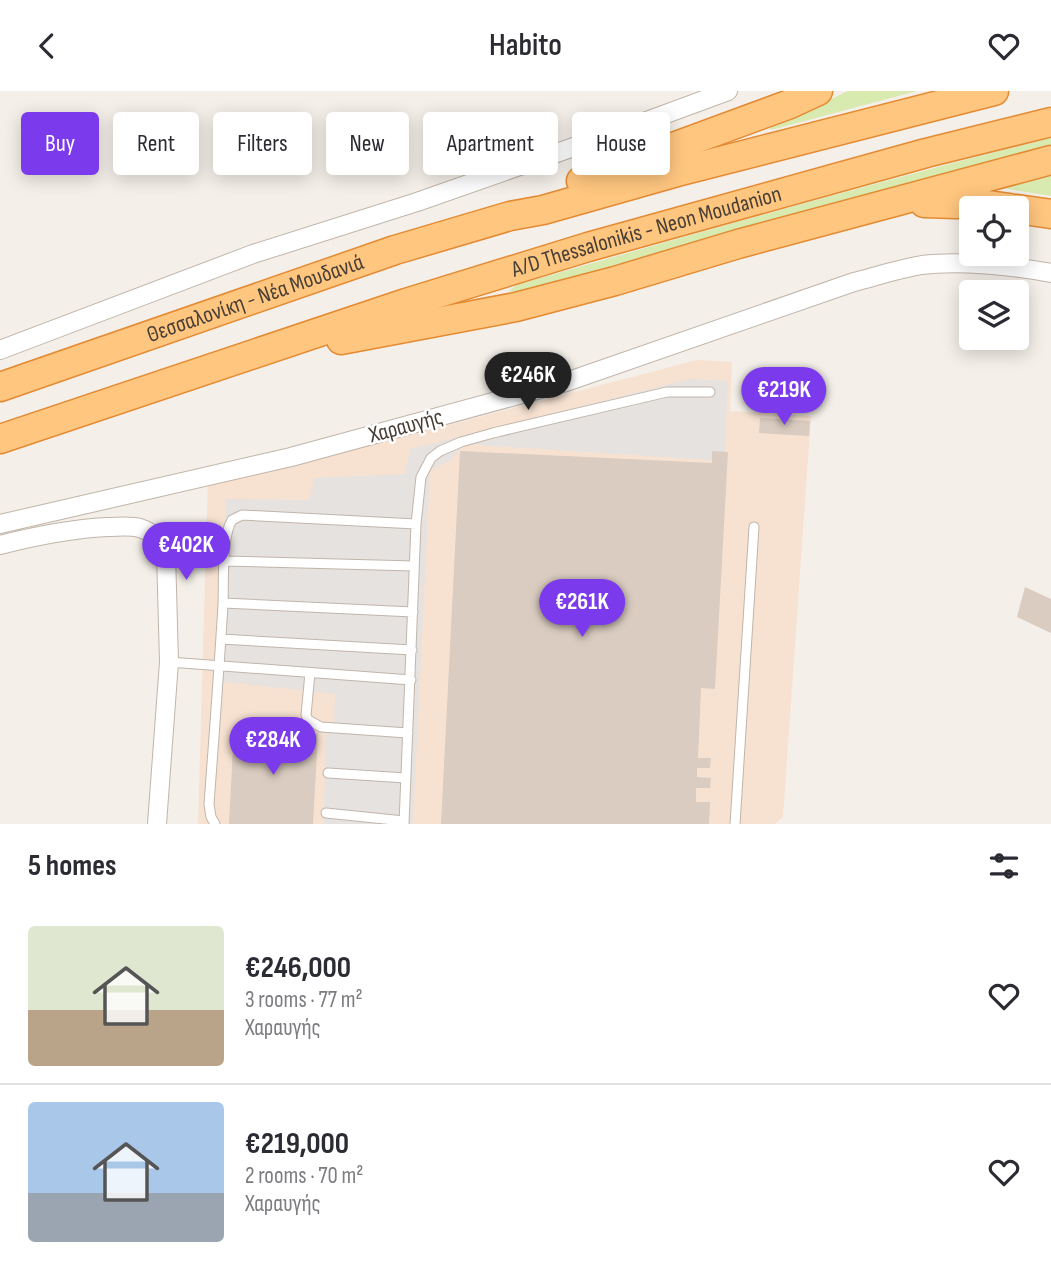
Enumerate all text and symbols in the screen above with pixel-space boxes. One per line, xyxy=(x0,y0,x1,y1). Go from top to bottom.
text: Habito xyxy=(489,26,562,65)
icon: back xyxy=(28,27,66,65)
icon: heart xyxy=(985,27,1023,65)
chip: Buy xyxy=(21,112,99,175)
chip: Rent xyxy=(113,112,199,175)
chip: Filters xyxy=(213,112,312,175)
chip: New xyxy=(326,112,409,175)
chip: Apartment xyxy=(423,112,558,175)
chip: House xyxy=(572,112,670,175)
street label: A/D Thessalonikis - Neon Moudanion xyxy=(507,180,785,284)
map controls xyxy=(959,196,1029,350)
button: locate xyxy=(959,196,1029,266)
street label: Θεσσαλονίκη - Νέα Μουδανιά xyxy=(143,248,367,349)
button: layers xyxy=(959,280,1029,350)
pin: €246K xyxy=(479,353,577,412)
text: €246K xyxy=(501,361,555,389)
pin: €219K xyxy=(735,367,833,427)
text: €219K xyxy=(757,376,811,404)
street label: Χαραυγής xyxy=(365,403,446,450)
pin: €402K xyxy=(137,523,235,582)
text: €402K xyxy=(158,531,214,559)
pin: €261K xyxy=(533,580,631,639)
text: €261K xyxy=(555,588,609,616)
pin: €284K xyxy=(224,717,322,777)
text: €284K xyxy=(245,726,301,754)
icon: filters xyxy=(985,847,1023,885)
text: 5 homes xyxy=(28,848,117,884)
text: €246,000 xyxy=(245,950,351,986)
icon: home xyxy=(84,954,168,1038)
icon: heart xyxy=(985,977,1023,1015)
text: 3 rooms · 77 m² xyxy=(245,986,363,1014)
text: Χαραυγής xyxy=(245,1014,321,1042)
text: €219,000 xyxy=(245,1126,349,1162)
icon: home xyxy=(84,1130,168,1214)
icon: heart xyxy=(985,1153,1023,1191)
text: 2 rooms · 70 m² xyxy=(245,1162,363,1190)
text: Χαραυγής xyxy=(245,1190,321,1218)

